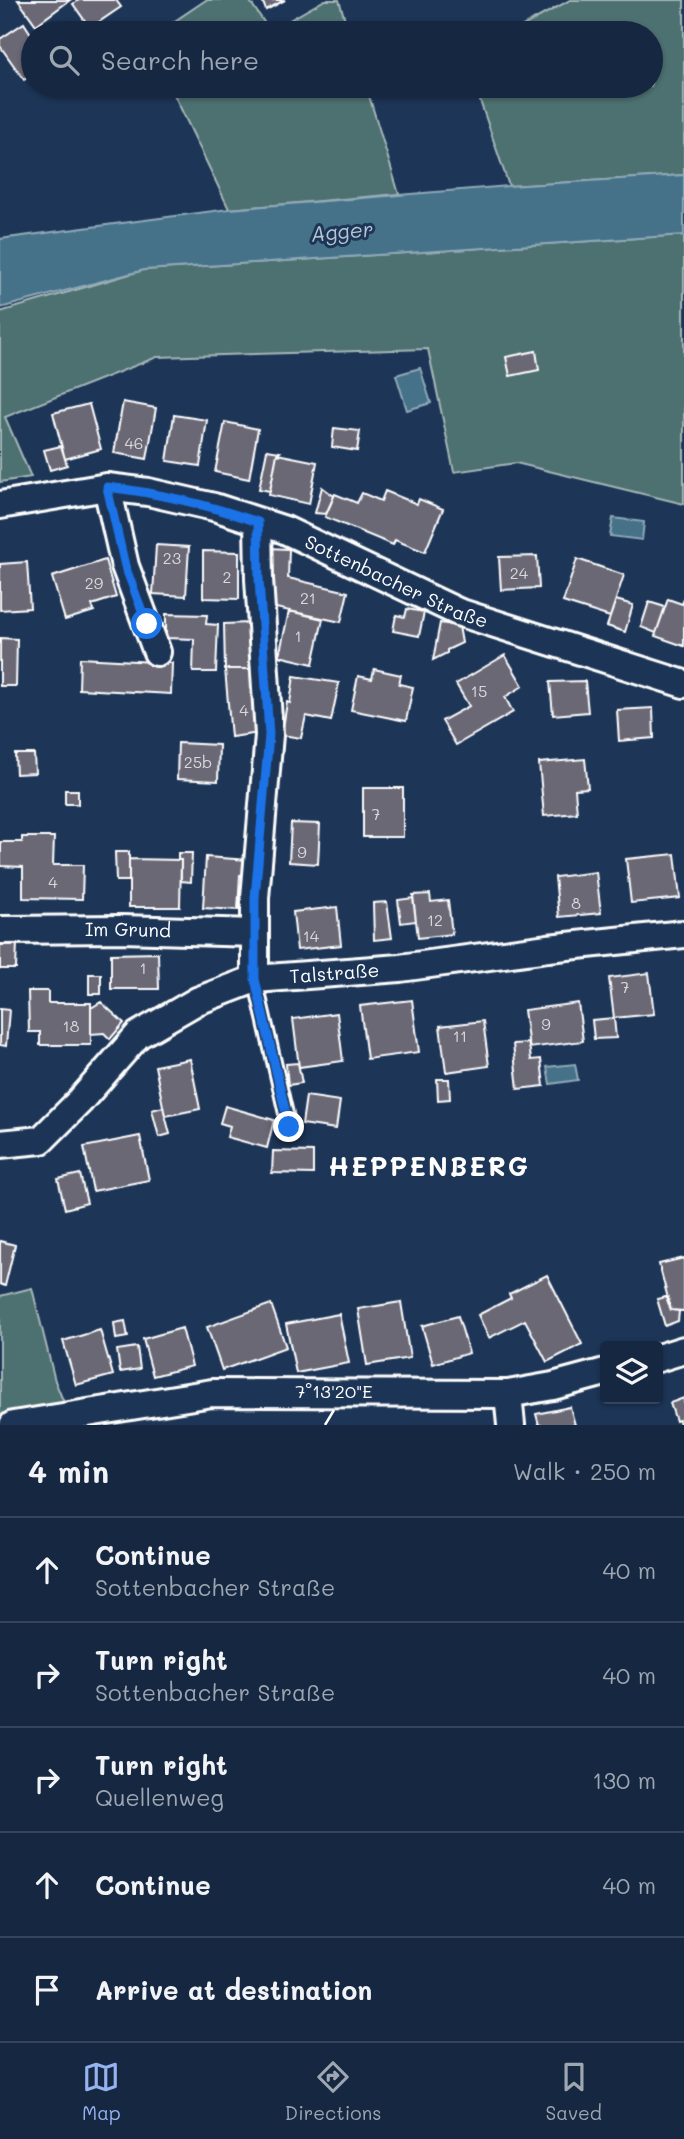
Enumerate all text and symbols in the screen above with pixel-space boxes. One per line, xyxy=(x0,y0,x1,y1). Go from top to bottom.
search box xyxy=(21,21,663,98)
icon: search xyxy=(45,41,83,79)
text: Search here xyxy=(101,43,259,77)
water label: Agger xyxy=(310,214,374,247)
house number: 46 xyxy=(124,432,144,453)
street label: Sottenbacher Straße xyxy=(301,528,491,633)
house number: 23 xyxy=(163,547,181,568)
house number: 24 xyxy=(510,562,529,583)
house number: 2 xyxy=(223,566,231,587)
house number: 29 xyxy=(85,572,103,593)
house number: 21 xyxy=(300,587,316,608)
route start xyxy=(131,608,162,639)
house number: 1 xyxy=(294,625,302,646)
house number: 15 xyxy=(471,680,487,701)
house number: 4 xyxy=(239,699,249,720)
house number: 25b xyxy=(184,751,212,772)
house number: 7 xyxy=(372,803,381,824)
house number: 9 xyxy=(297,841,307,862)
house number: 4 xyxy=(48,871,58,892)
house number: 8 xyxy=(571,892,581,913)
house number: 12 xyxy=(427,909,443,930)
street label: Im Grund xyxy=(85,916,171,942)
house number: 14 xyxy=(303,925,320,946)
house number: 1 xyxy=(139,957,147,978)
street label: Talstraße xyxy=(289,957,380,988)
house number: 7 xyxy=(621,976,630,997)
house number: 9 xyxy=(541,1013,551,1034)
house number: 18 xyxy=(63,1015,80,1036)
house number: 11 xyxy=(453,1025,467,1046)
route end xyxy=(273,1111,304,1142)
district label: HEPPENBERG xyxy=(328,1149,530,1183)
map controls xyxy=(600,1341,663,1404)
button: layers xyxy=(600,1341,663,1404)
text: 7°13'20"E xyxy=(295,1379,373,1403)
text: 4 min xyxy=(28,1451,109,1491)
text: Walk · 250 m xyxy=(513,1456,656,1486)
text: Continue xyxy=(95,1538,211,1572)
icon: ahead xyxy=(28,1551,66,1589)
text: 40 m xyxy=(603,1555,656,1585)
text: Sottenbacher Straße xyxy=(95,1572,335,1602)
text: Turn right xyxy=(95,1643,228,1677)
icon: right xyxy=(28,1656,66,1694)
text: 40 m xyxy=(603,1660,656,1690)
text: Sottenbacher Straße xyxy=(95,1677,335,1707)
text: Turn right xyxy=(95,1748,228,1782)
icon: right xyxy=(28,1761,66,1799)
text: 130 m xyxy=(592,1765,656,1795)
text: Quellenweg xyxy=(95,1782,224,1812)
icon: ahead xyxy=(28,1866,66,1904)
text: Continue xyxy=(95,1868,211,1902)
text: 40 m xyxy=(603,1870,656,1900)
icon: arrive xyxy=(28,1971,66,2009)
text: Arrive at destination xyxy=(95,1973,372,2007)
tab: Map xyxy=(82,2058,121,2125)
tab: Directions xyxy=(285,2058,381,2125)
tab: Saved xyxy=(546,2058,602,2125)

